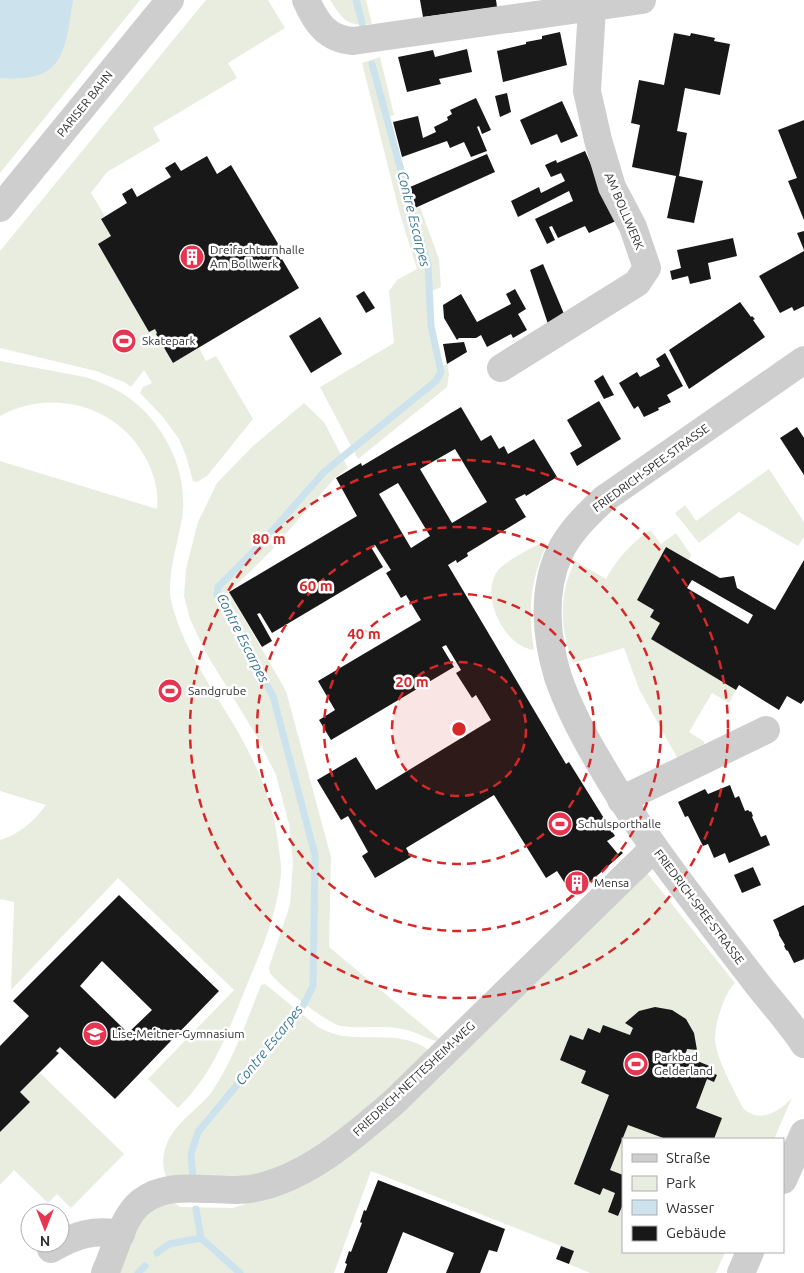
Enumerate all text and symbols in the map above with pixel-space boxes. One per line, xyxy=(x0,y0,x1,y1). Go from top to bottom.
street label: PARISER BAHN xyxy=(54,68,115,139)
water label: Contre Escarpes xyxy=(394,169,434,269)
street label: AM BOLLWERK xyxy=(602,170,647,252)
place label: Dreifachturnhalle Am Bollwerk xyxy=(210,243,305,270)
building icon: Dreifachturnhalle Am Bollwerk xyxy=(179,244,205,270)
sports icon: Skatepark xyxy=(111,328,137,354)
place label: Skatepark xyxy=(142,334,196,347)
street label: FRIEDRICH-SPEE-STRASSE xyxy=(590,421,711,514)
text: 80 m xyxy=(252,530,286,547)
text: 60 m xyxy=(299,577,333,594)
water label: Contre Escarpes xyxy=(214,591,272,685)
text: 40 m xyxy=(347,625,381,642)
text: 20 m xyxy=(395,673,429,690)
sports icon: Sandgrube xyxy=(157,678,183,704)
place label: Sandgrube xyxy=(188,684,246,697)
centre of rings xyxy=(450,720,468,738)
sports icon: Schulsporthalle xyxy=(547,811,573,837)
place label: Schulsporthalle xyxy=(578,817,661,830)
street label: FRIEDRICH-SPEE-STRASSE xyxy=(652,847,747,967)
building icon: Mensa xyxy=(564,870,590,896)
place label: Mensa xyxy=(594,876,629,889)
water label: Contre Escarpes xyxy=(232,1002,306,1088)
street label: FRIEDRICH-NETTESHEIM-WEG xyxy=(350,1019,477,1138)
school or university icon: Lise-Meitner-Gymnasium xyxy=(82,1021,108,1047)
place label: Lise-Meitner-Gymnasium xyxy=(112,1027,245,1040)
place label: Parkbad Gelderland xyxy=(654,1050,713,1077)
sports icon: Parkbad Gelderland xyxy=(623,1051,649,1077)
legend xyxy=(622,1138,784,1253)
text: Straße xyxy=(666,1149,710,1166)
text: Park xyxy=(666,1174,696,1191)
text: Wasser xyxy=(666,1199,715,1216)
north arrow xyxy=(20,1203,70,1253)
text: Gebäude xyxy=(666,1224,726,1241)
text: N xyxy=(40,1233,50,1249)

